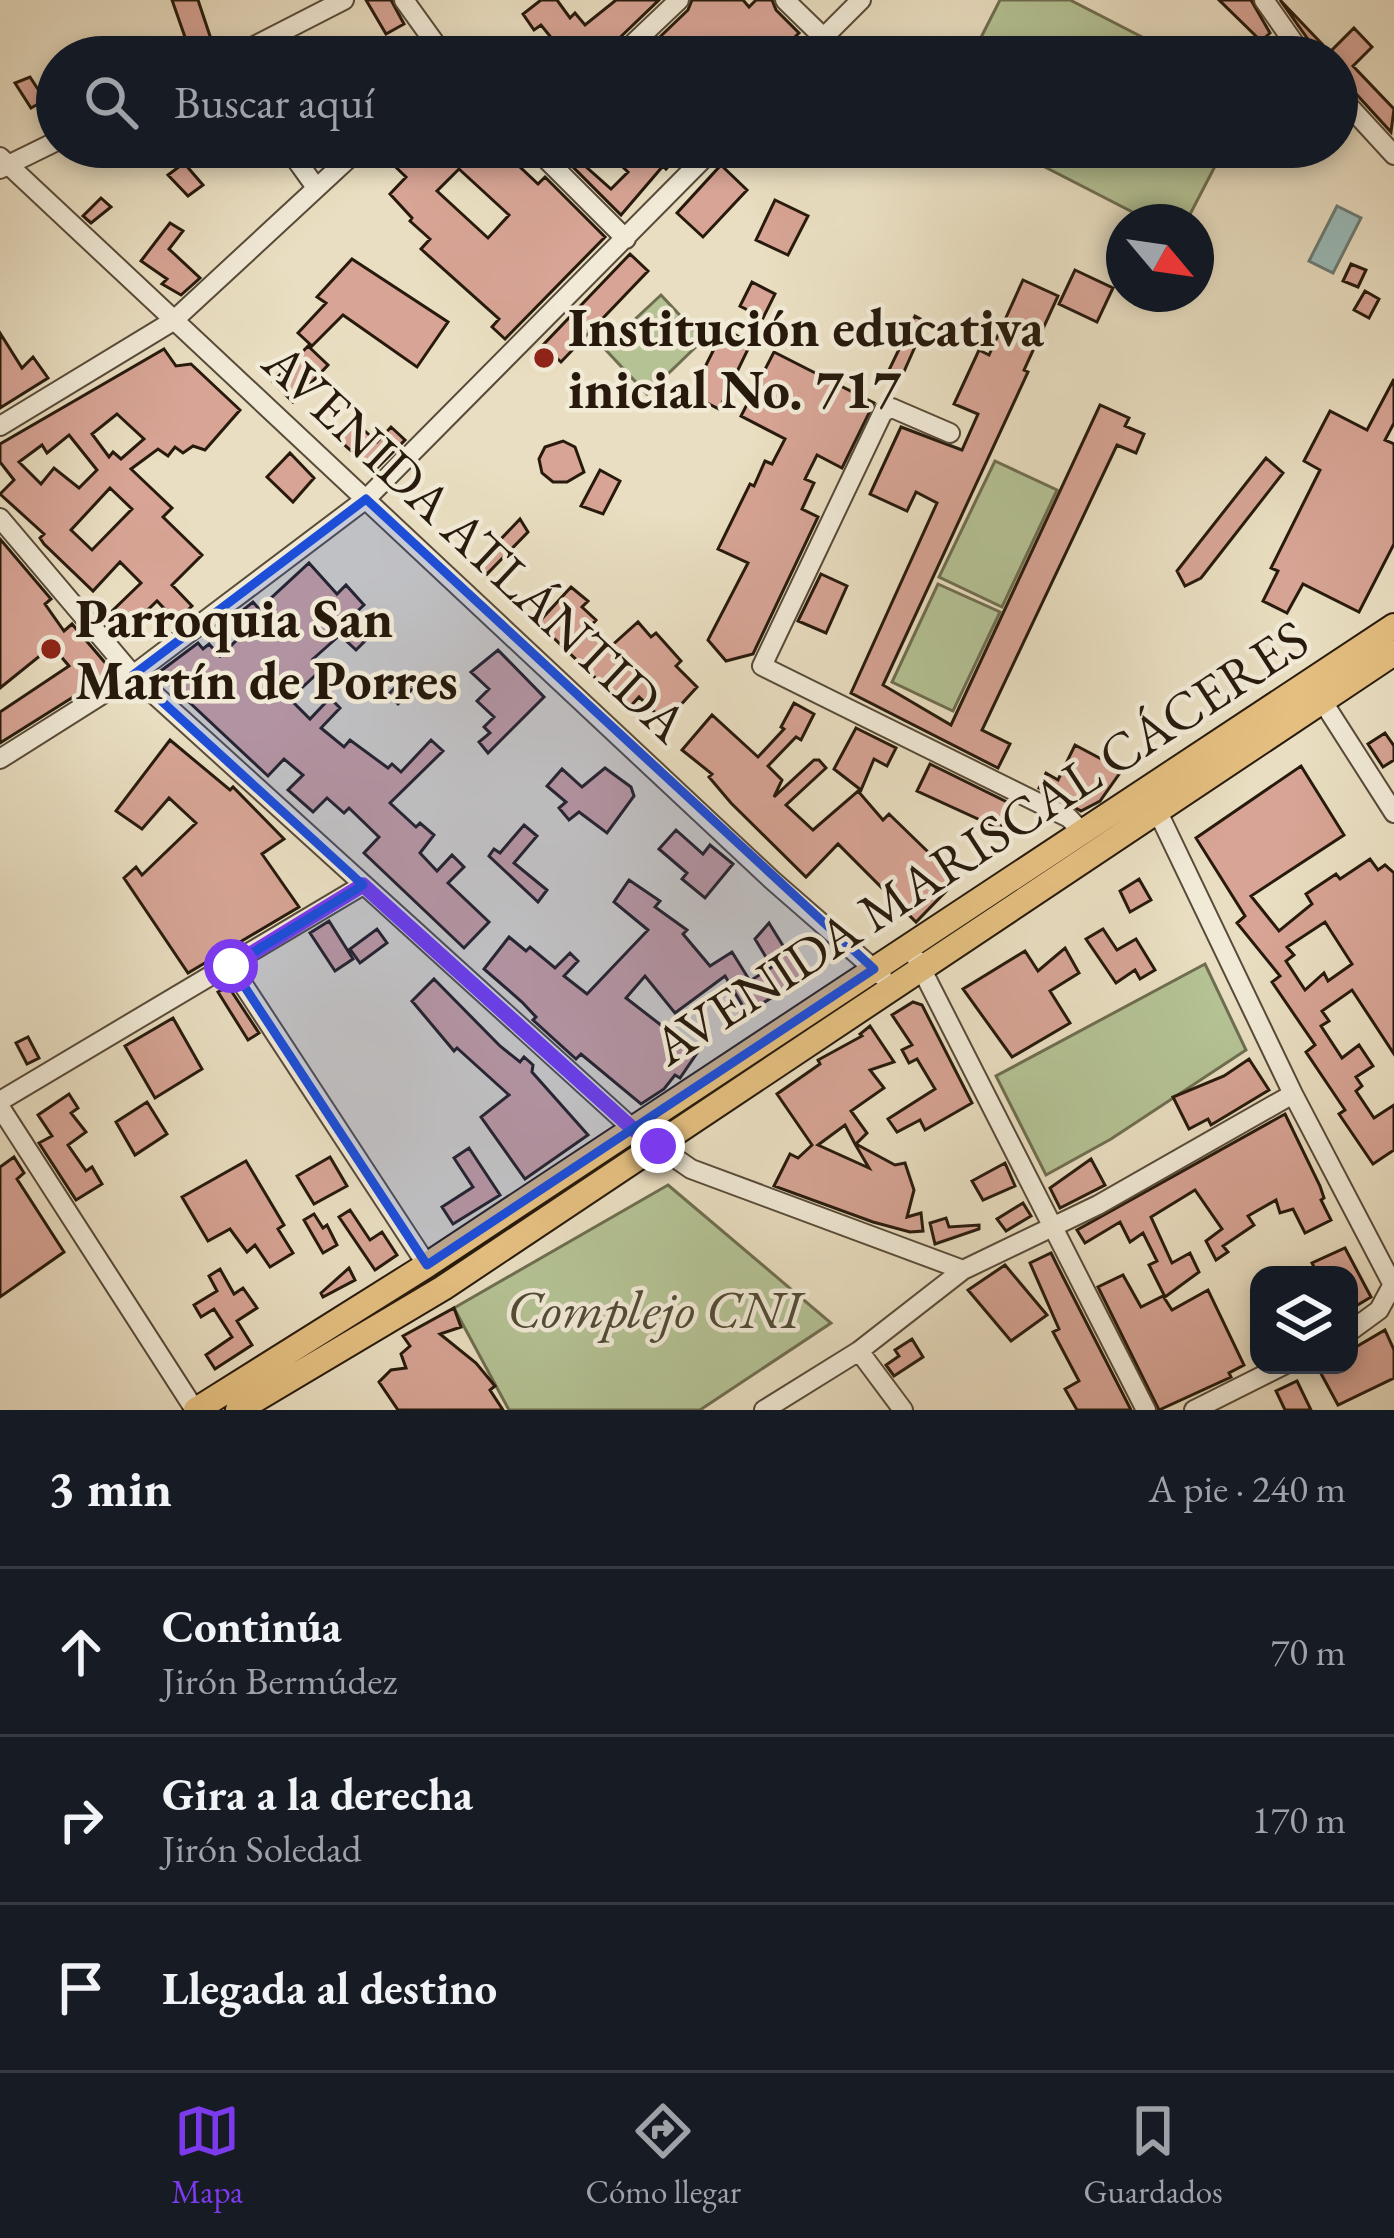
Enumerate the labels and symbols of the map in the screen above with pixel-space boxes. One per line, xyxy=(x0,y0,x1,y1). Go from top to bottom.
north arrow xyxy=(1106,204,1214,312)
place label: Institución educativa inicial No. 717 xyxy=(568,292,1044,424)
street label: AVENIDA ATLÁNTIDA xyxy=(248,326,704,758)
marker: Institución educativa inicial No. 717 xyxy=(531,345,557,371)
place label: Parroquia San Martín de Porres xyxy=(75,583,458,715)
street label: AVENIDA MARISCAL CÁCERES xyxy=(638,604,1321,1081)
marker: Parroquia San Martín de Porres xyxy=(38,636,64,662)
route start xyxy=(204,939,258,993)
route end xyxy=(631,1119,685,1173)
park label: Complejo CNI xyxy=(507,1274,807,1344)

